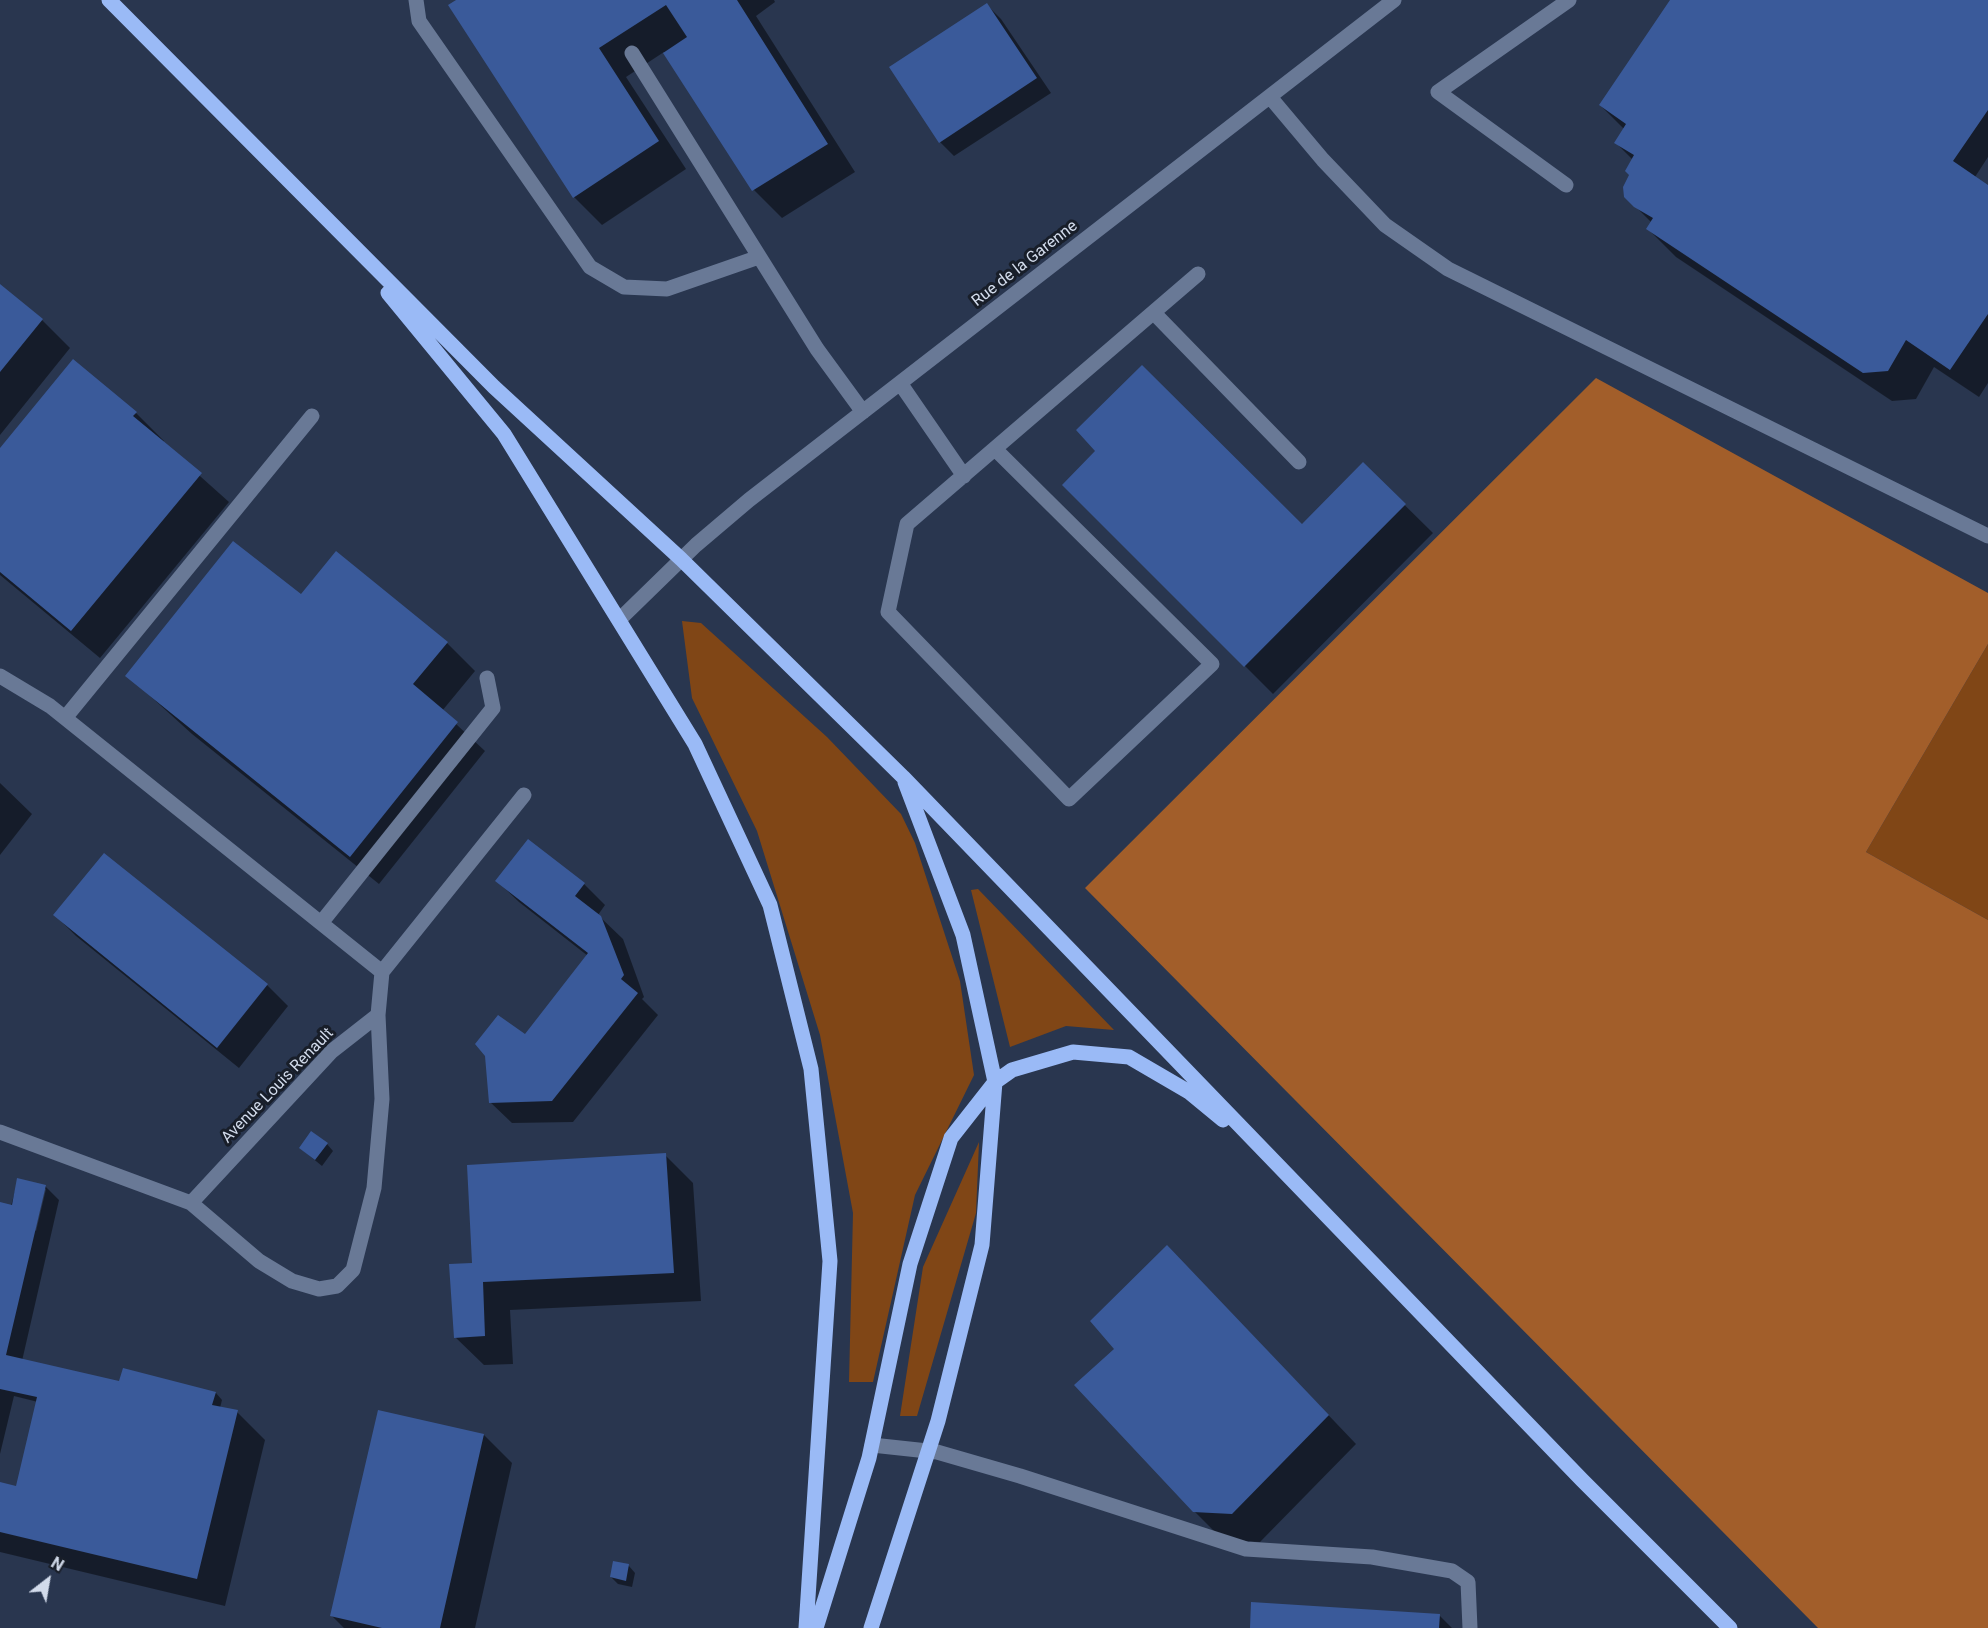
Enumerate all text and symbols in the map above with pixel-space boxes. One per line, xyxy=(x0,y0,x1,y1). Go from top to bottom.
street label: Rue de la Garenne xyxy=(968,217,1082,311)
street label: Avenue Louis Renault xyxy=(218,1024,338,1148)
north arrow xyxy=(18,1550,78,1610)
text: N xyxy=(48,1553,67,1575)

